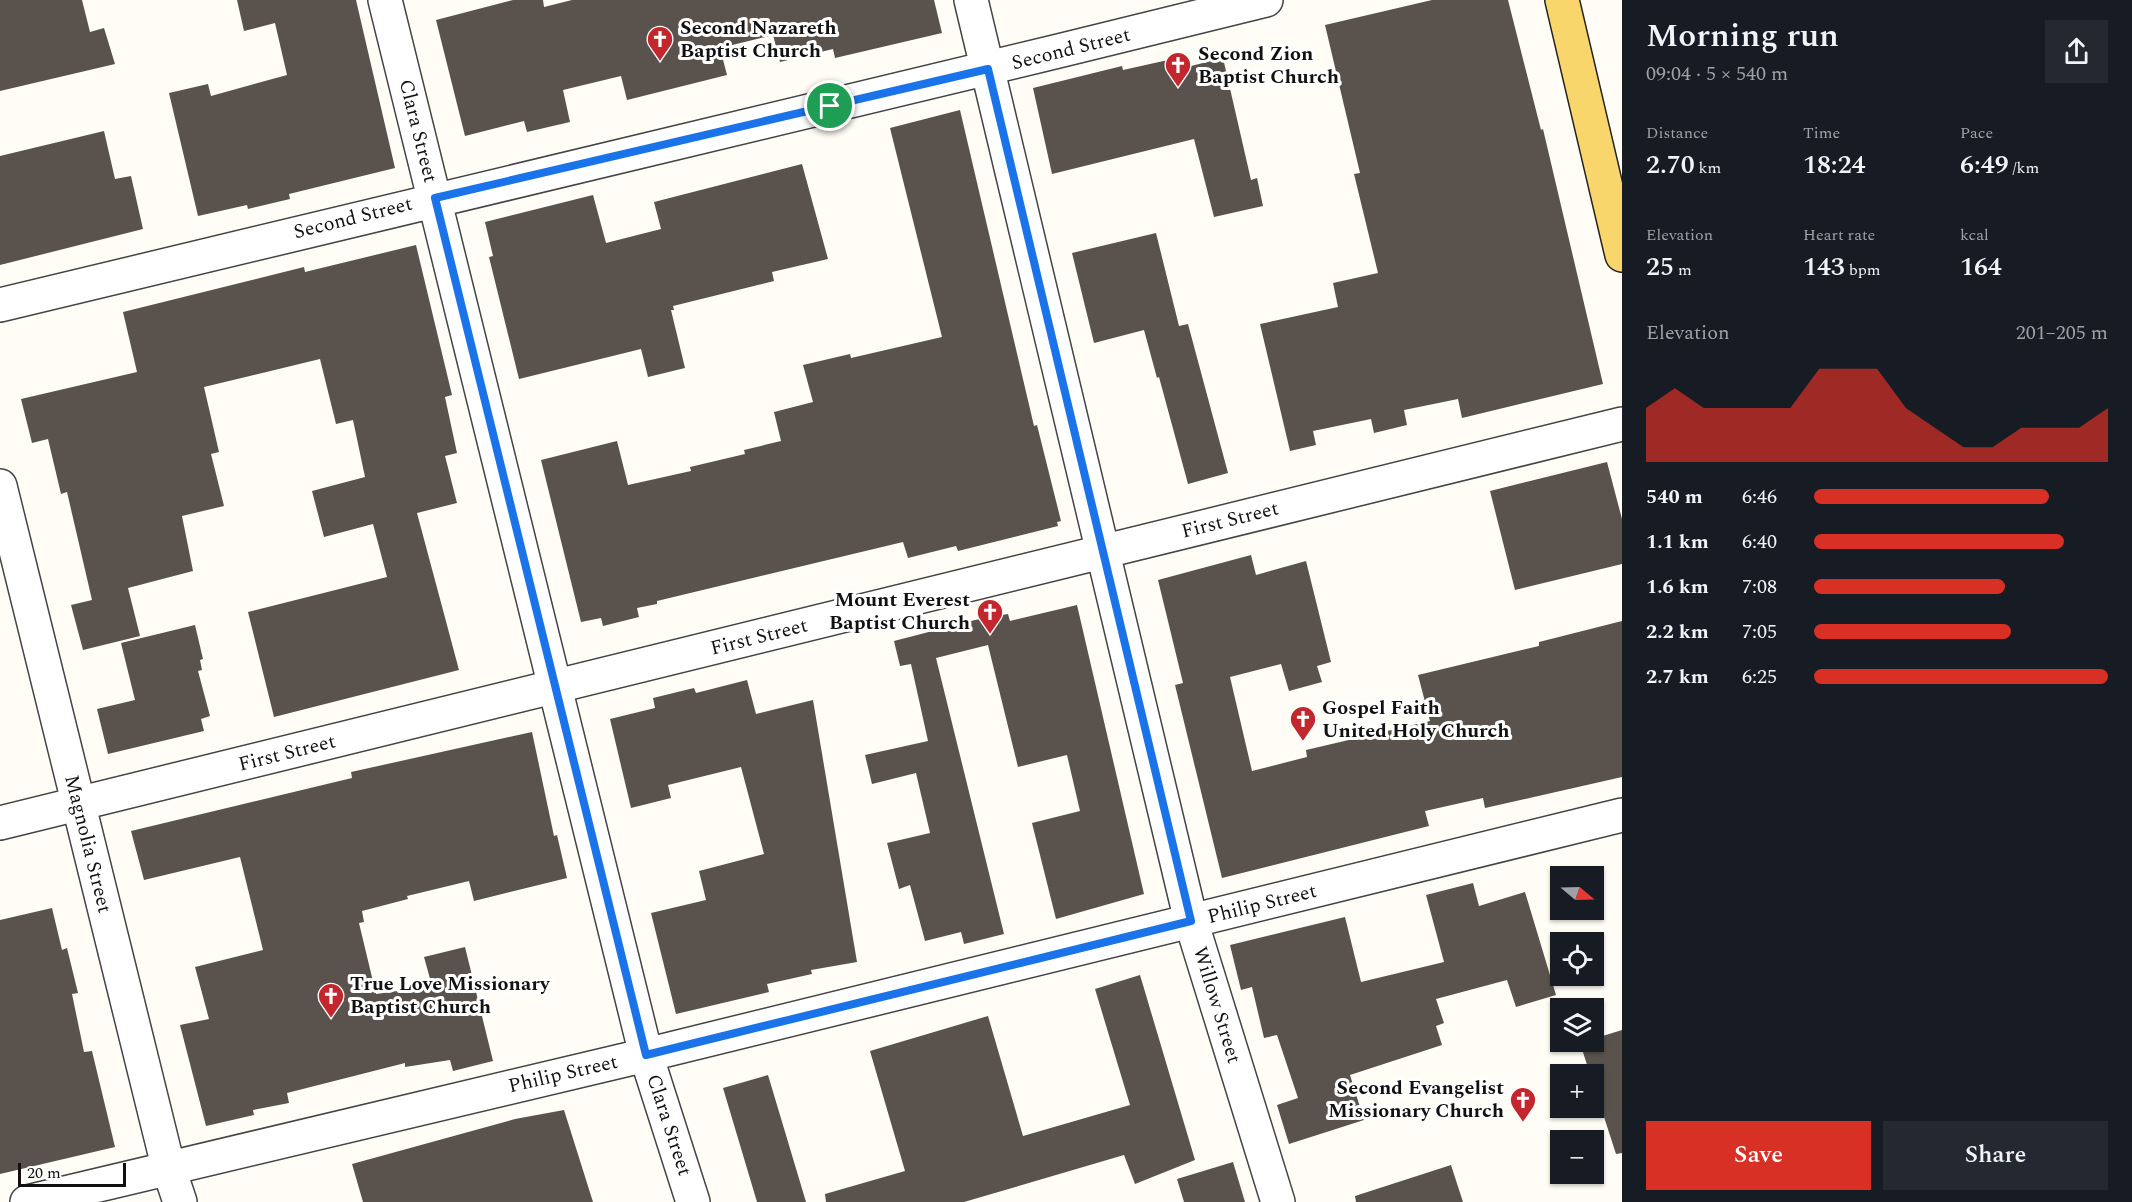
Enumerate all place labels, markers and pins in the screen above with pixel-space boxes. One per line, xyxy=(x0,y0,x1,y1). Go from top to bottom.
place label: Second Nazareth Baptist Church xyxy=(680,13,837,66)
church icon: Second Nazareth Baptist Church xyxy=(645,24,675,62)
place label: Second Zion Baptist Church xyxy=(1198,39,1339,92)
church icon: Second Zion Baptist Church xyxy=(1163,50,1193,88)
pin xyxy=(804,80,855,131)
place label: Mount Everest Baptist Church xyxy=(829,585,970,638)
church icon: Mount Everest Baptist Church xyxy=(975,597,1005,635)
place label: Gospel Faith United Holy Church xyxy=(1322,693,1510,746)
church icon: Gospel Faith United Holy Church xyxy=(1288,704,1318,742)
place label: True Love Missionary Baptist Church xyxy=(350,969,551,1022)
church icon: True Love Missionary Baptist Church xyxy=(316,981,346,1019)
place label: Second Evangelist Missionary Church xyxy=(1328,1073,1504,1126)
church icon: Second Evangelist Missionary Church xyxy=(1508,1085,1538,1123)

